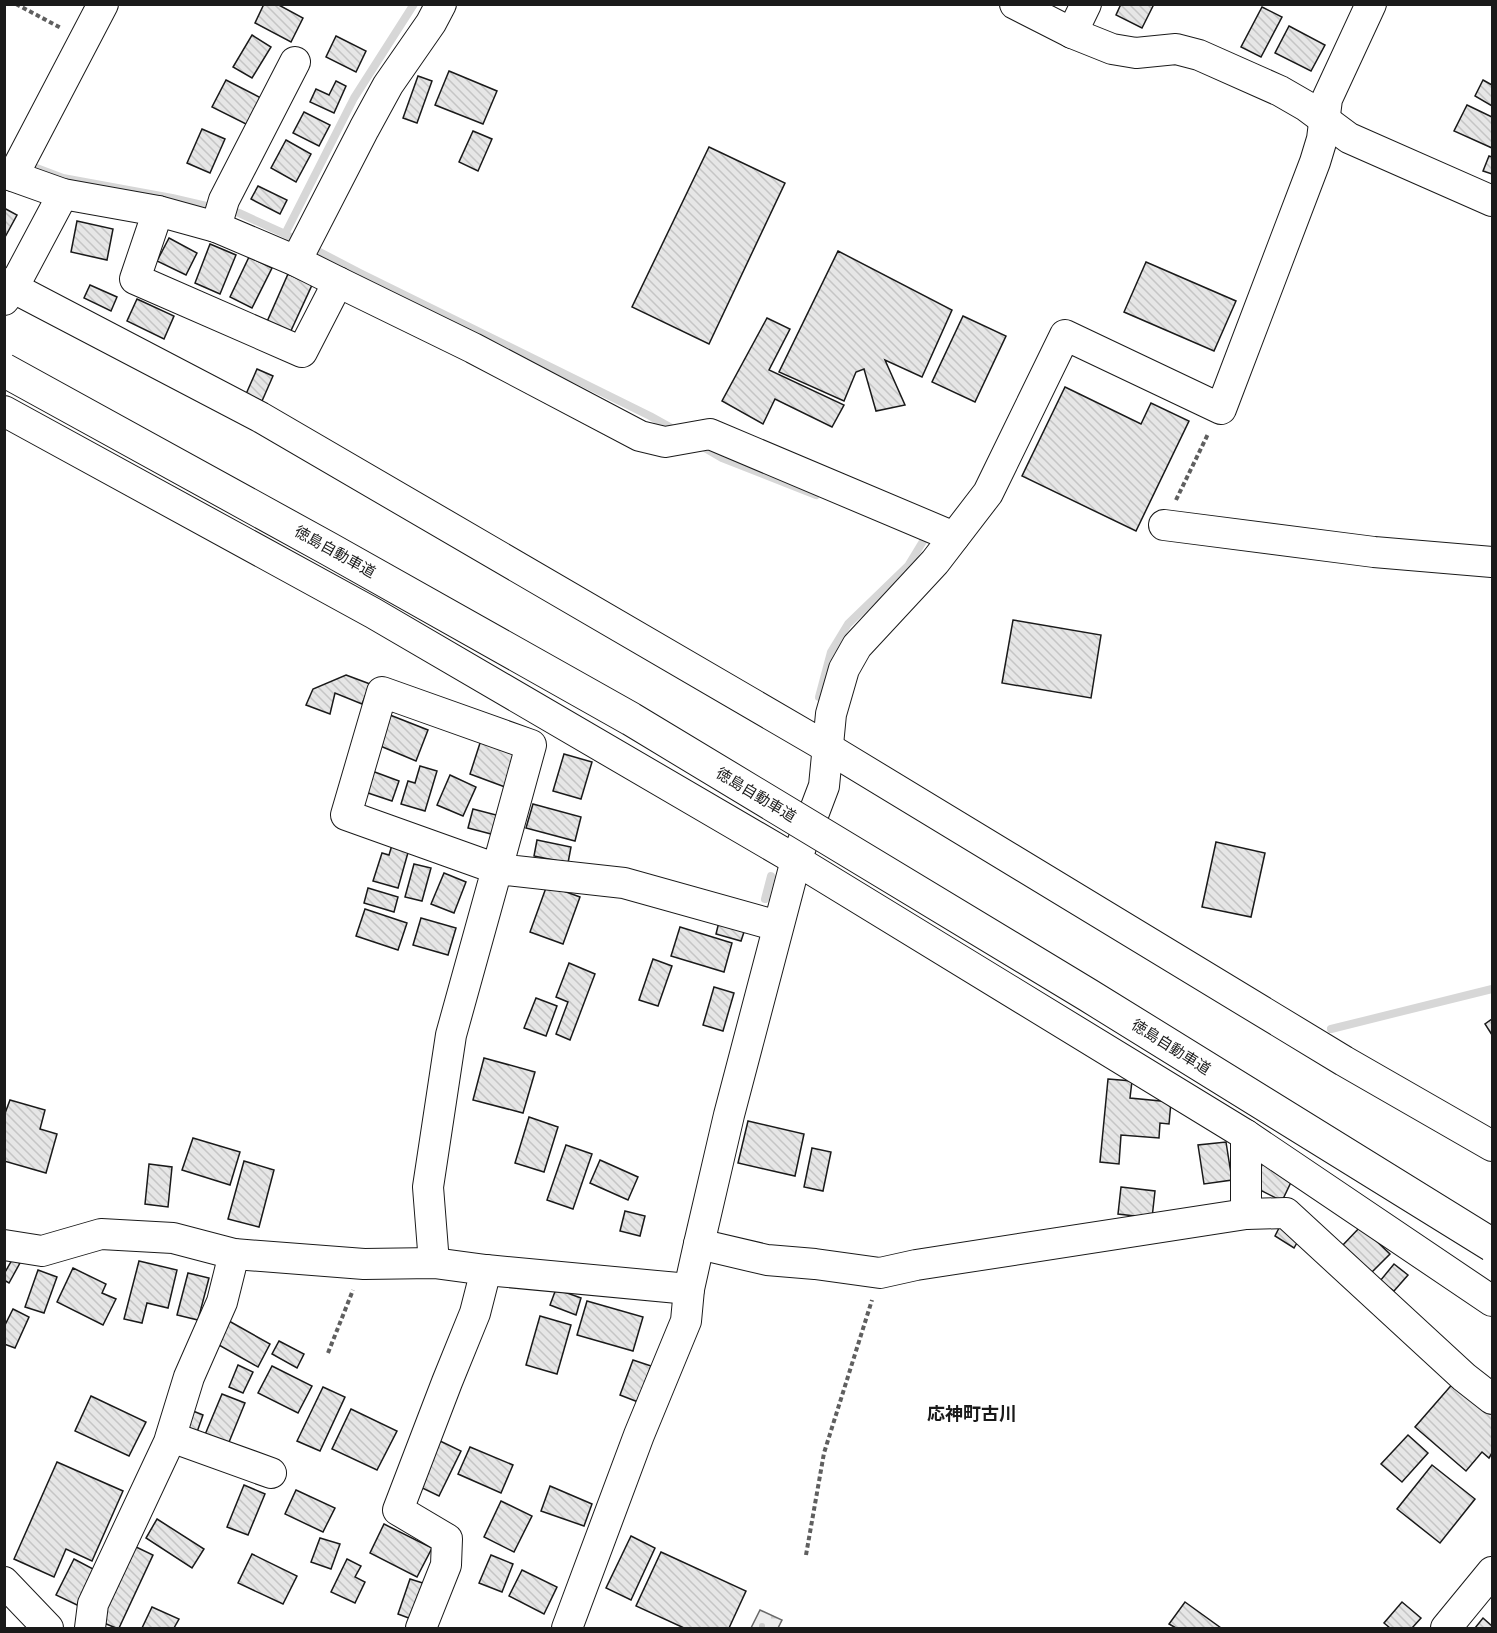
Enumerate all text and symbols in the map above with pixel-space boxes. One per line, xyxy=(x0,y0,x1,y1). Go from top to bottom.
street label: 徳島自動車道 xyxy=(291,521,379,582)
street label: 徳島自動車道 xyxy=(713,763,800,826)
street label: 徳島自動車道 xyxy=(1128,1015,1214,1078)
district label: 応神町古川 xyxy=(927,1402,1017,1425)

